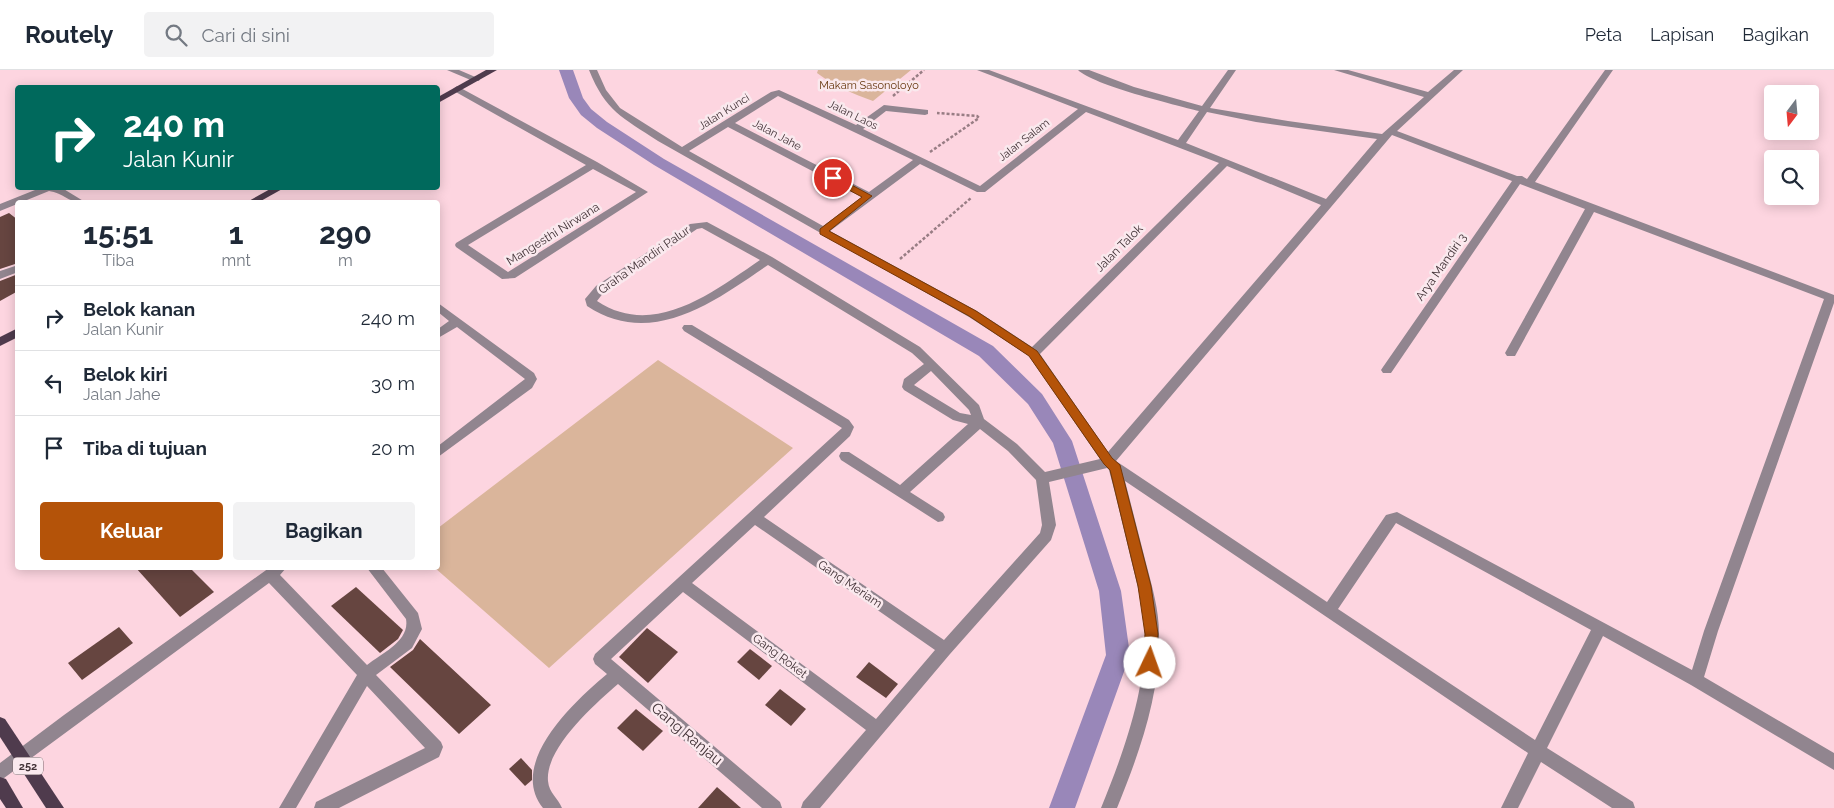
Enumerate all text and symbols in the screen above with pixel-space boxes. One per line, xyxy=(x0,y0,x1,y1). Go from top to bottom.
search box xyxy=(144,12,494,57)
text: Routely xyxy=(25,20,114,49)
icon: search xyxy=(162,21,190,49)
text: Cari di sini xyxy=(202,24,290,46)
text: Peta xyxy=(1585,24,1622,45)
text: Lapisan xyxy=(1650,24,1714,45)
text: Bagikan xyxy=(1742,24,1809,45)
park label: Makam Sasonoloyo xyxy=(819,79,919,92)
north arrow xyxy=(1764,85,1819,140)
map controls xyxy=(1764,85,1819,205)
street label: Jalan Kunci xyxy=(696,91,752,133)
street label: Jalan Laos xyxy=(826,97,880,133)
text: 240 m xyxy=(123,104,225,145)
icon: right xyxy=(40,105,105,170)
street label: Jalan Salam xyxy=(996,116,1052,164)
street label: Jalan Jahe xyxy=(750,117,804,153)
text: Jalan Kunir xyxy=(123,146,234,172)
button: search xyxy=(1764,150,1819,205)
pin xyxy=(812,157,854,199)
icon: arrive xyxy=(819,164,847,192)
street label: Mangesthi Nirwana xyxy=(504,200,602,268)
text: 15:51 xyxy=(83,216,153,251)
text: 1 xyxy=(229,216,244,251)
text: 290 xyxy=(319,216,372,251)
street label: Jalan Talok xyxy=(1092,221,1146,275)
street label: Graha Mandiri Palur xyxy=(596,223,693,297)
street label: Arya Mandiri 3 xyxy=(1413,231,1469,303)
text: Tiba xyxy=(102,251,134,270)
text: mnt xyxy=(221,251,251,270)
text: m xyxy=(338,251,353,270)
text: Belok kanan xyxy=(83,298,195,320)
icon: right xyxy=(40,304,68,332)
text: 240 m xyxy=(361,307,415,329)
text: Jalan Kunir xyxy=(83,320,164,339)
text: Belok kiri xyxy=(83,363,168,385)
icon: left xyxy=(40,369,68,397)
text: 30 m xyxy=(371,372,415,394)
text: Jalan Jahe xyxy=(83,385,160,404)
icon: arrive xyxy=(40,434,68,462)
text: Tiba di tujuan xyxy=(83,437,207,459)
text: 20 m xyxy=(371,437,415,459)
button: Keluar xyxy=(40,502,223,560)
button: Bagikan xyxy=(233,502,415,560)
street label: Gang Meriam xyxy=(815,557,885,611)
street label: Gang Roket xyxy=(750,631,810,681)
position arrow xyxy=(1123,636,1175,688)
street label: Gang Ranjau xyxy=(648,699,726,769)
road number: 252 xyxy=(13,758,43,774)

